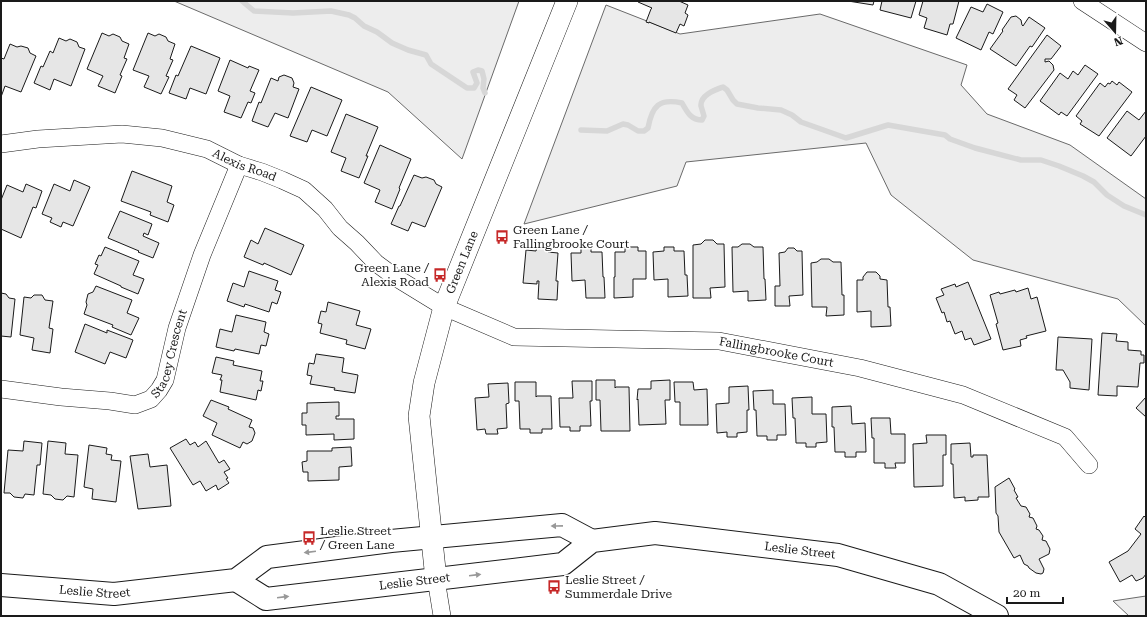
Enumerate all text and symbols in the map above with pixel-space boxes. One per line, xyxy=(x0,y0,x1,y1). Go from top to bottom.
north arrow xyxy=(1095,12,1135,52)
text: N xyxy=(1112,33,1124,49)
street label: Alexis Road xyxy=(210,146,279,184)
place label: Green Lane / Fallingbrooke Court xyxy=(513,223,630,251)
street label: Green Lane xyxy=(443,228,481,296)
bus stop icon: Green Lane / Fallingbrooke Court xyxy=(494,229,510,245)
place label: Green Lane / Alexis Road xyxy=(354,261,430,289)
bus stop icon: Green Lane / Alexis Road xyxy=(432,267,448,283)
street label: Stacey Crescent xyxy=(148,307,190,401)
street label: Fallingbrooke Court xyxy=(718,334,835,370)
one-way arrow xyxy=(550,523,563,529)
place label: Leslie Street / Green Lane xyxy=(319,524,395,552)
bus stop icon: Leslie Street / Green Lane xyxy=(301,530,317,546)
street label: Leslie Street xyxy=(764,539,837,562)
one-way arrow xyxy=(303,549,316,555)
street label: Leslie Street xyxy=(378,570,451,593)
one-way arrow xyxy=(469,572,481,578)
place label: Leslie Street / Summerdale Drive xyxy=(565,573,673,601)
bus stop icon: Leslie Street / Summerdale Drive xyxy=(546,579,562,595)
scale bar xyxy=(1007,579,1063,605)
street label: Leslie Street xyxy=(59,583,132,601)
text: 20 m xyxy=(1013,586,1040,600)
one-way arrow xyxy=(277,594,289,600)

